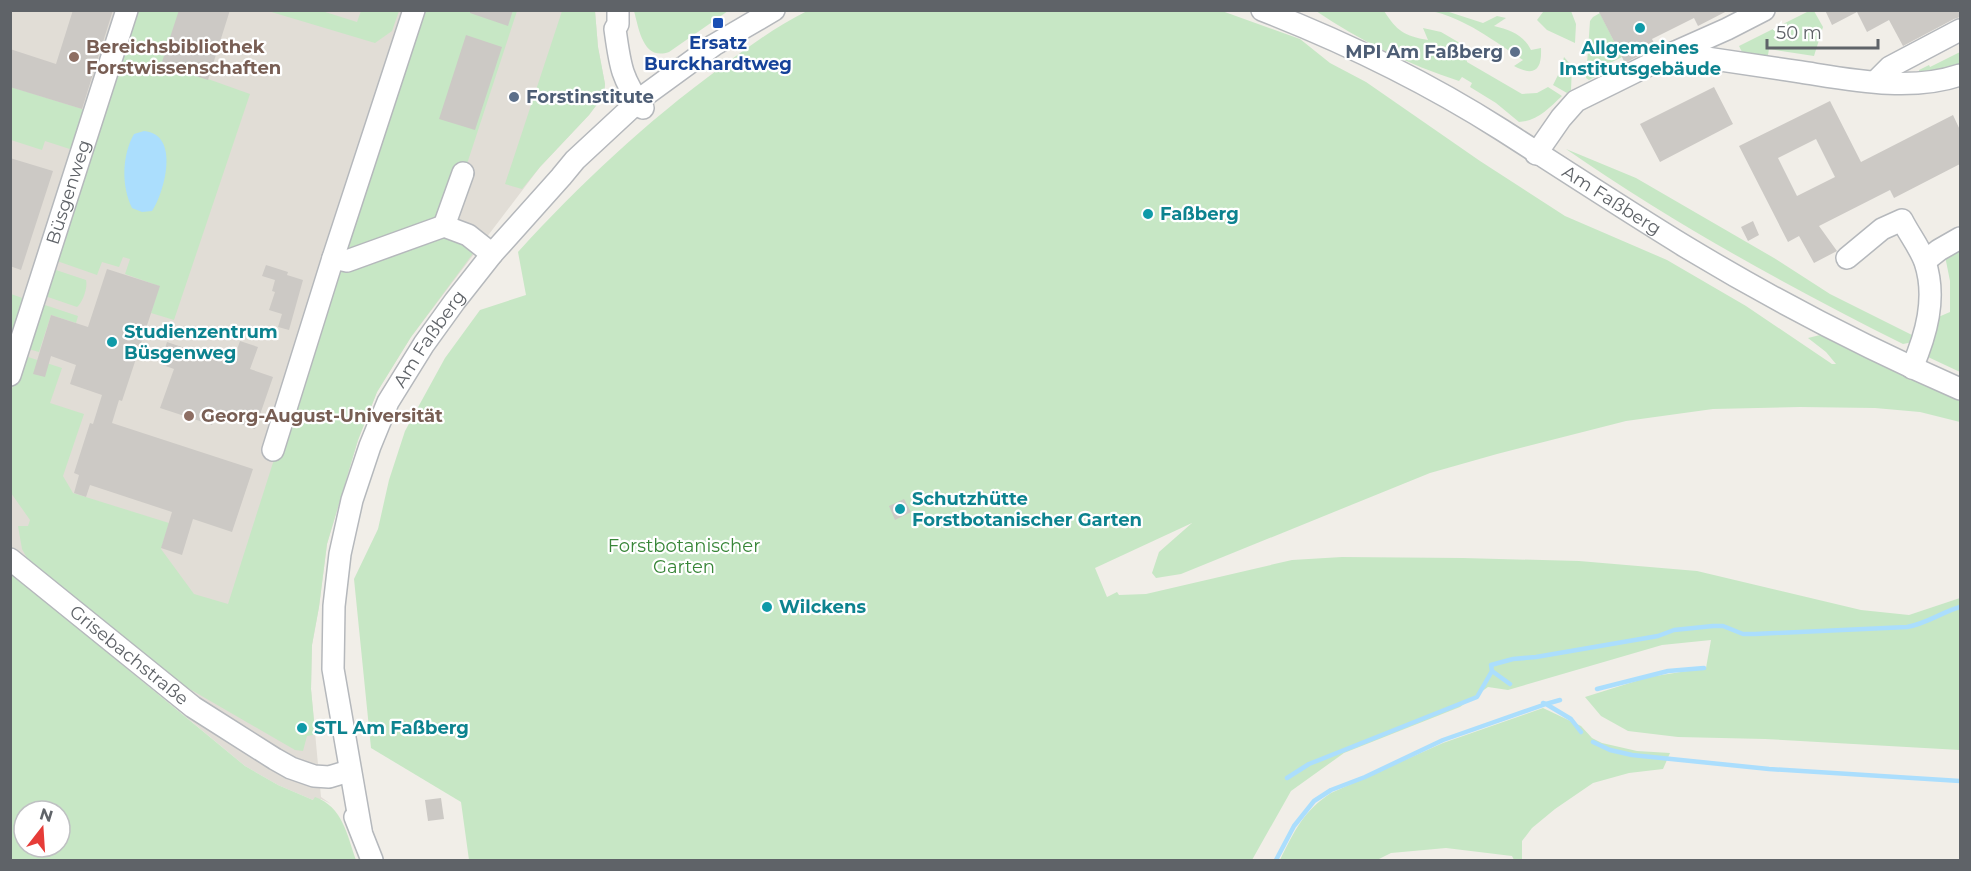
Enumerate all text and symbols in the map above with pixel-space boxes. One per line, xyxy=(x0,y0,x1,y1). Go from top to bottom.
scale bar xyxy=(1767,12,1878,50)
marker: Ersatz Burckhardtweg xyxy=(711,16,725,30)
marker: Allgemeines Institutsgebäude xyxy=(1633,21,1647,35)
text: 50 m xyxy=(1776,22,1822,44)
place label: Ersatz Burckhardtweg xyxy=(644,32,792,75)
place label: Bereichsbibliothek Forstwissenschaften xyxy=(86,36,281,79)
place label: Allgemeines Institutsgebäude xyxy=(1559,37,1721,80)
place label: MPI Am Faßberg xyxy=(1345,41,1503,63)
marker: MPI Am Faßberg xyxy=(1508,45,1522,59)
marker: Bereichsbibliothek Forstwissenschaften xyxy=(67,50,81,64)
place label: Forstinstitute xyxy=(526,86,654,108)
marker: Forstinstitute xyxy=(507,90,521,104)
street label: Büsgenweg xyxy=(42,137,96,247)
street label: Am Faßberg xyxy=(1558,161,1665,240)
place label: Faßberg xyxy=(1160,203,1239,225)
marker: Faßberg xyxy=(1141,207,1155,221)
street label: Am Faßberg xyxy=(389,286,470,392)
place label: Studienzentrum Büsgenweg xyxy=(124,321,278,364)
marker: Studienzentrum Büsgenweg xyxy=(105,335,119,349)
place label: Georg-August-Universität xyxy=(201,405,443,427)
marker: Georg-August-Universität xyxy=(182,409,196,423)
place label: Schutzhütte Forstbotanischer Garten xyxy=(912,488,1142,531)
marker: Schutzhütte Forstbotanischer Garten xyxy=(893,502,907,516)
park label: Forstbotanischer Garten xyxy=(608,535,760,578)
place label: Wilckens xyxy=(779,596,866,618)
marker: Wilckens xyxy=(760,600,774,614)
street label: Grisebachstraße xyxy=(65,601,193,710)
place label: STL Am Faßberg xyxy=(314,717,469,739)
marker: STL Am Faßberg xyxy=(295,721,309,735)
north arrow xyxy=(12,799,72,859)
text: N xyxy=(37,804,55,826)

